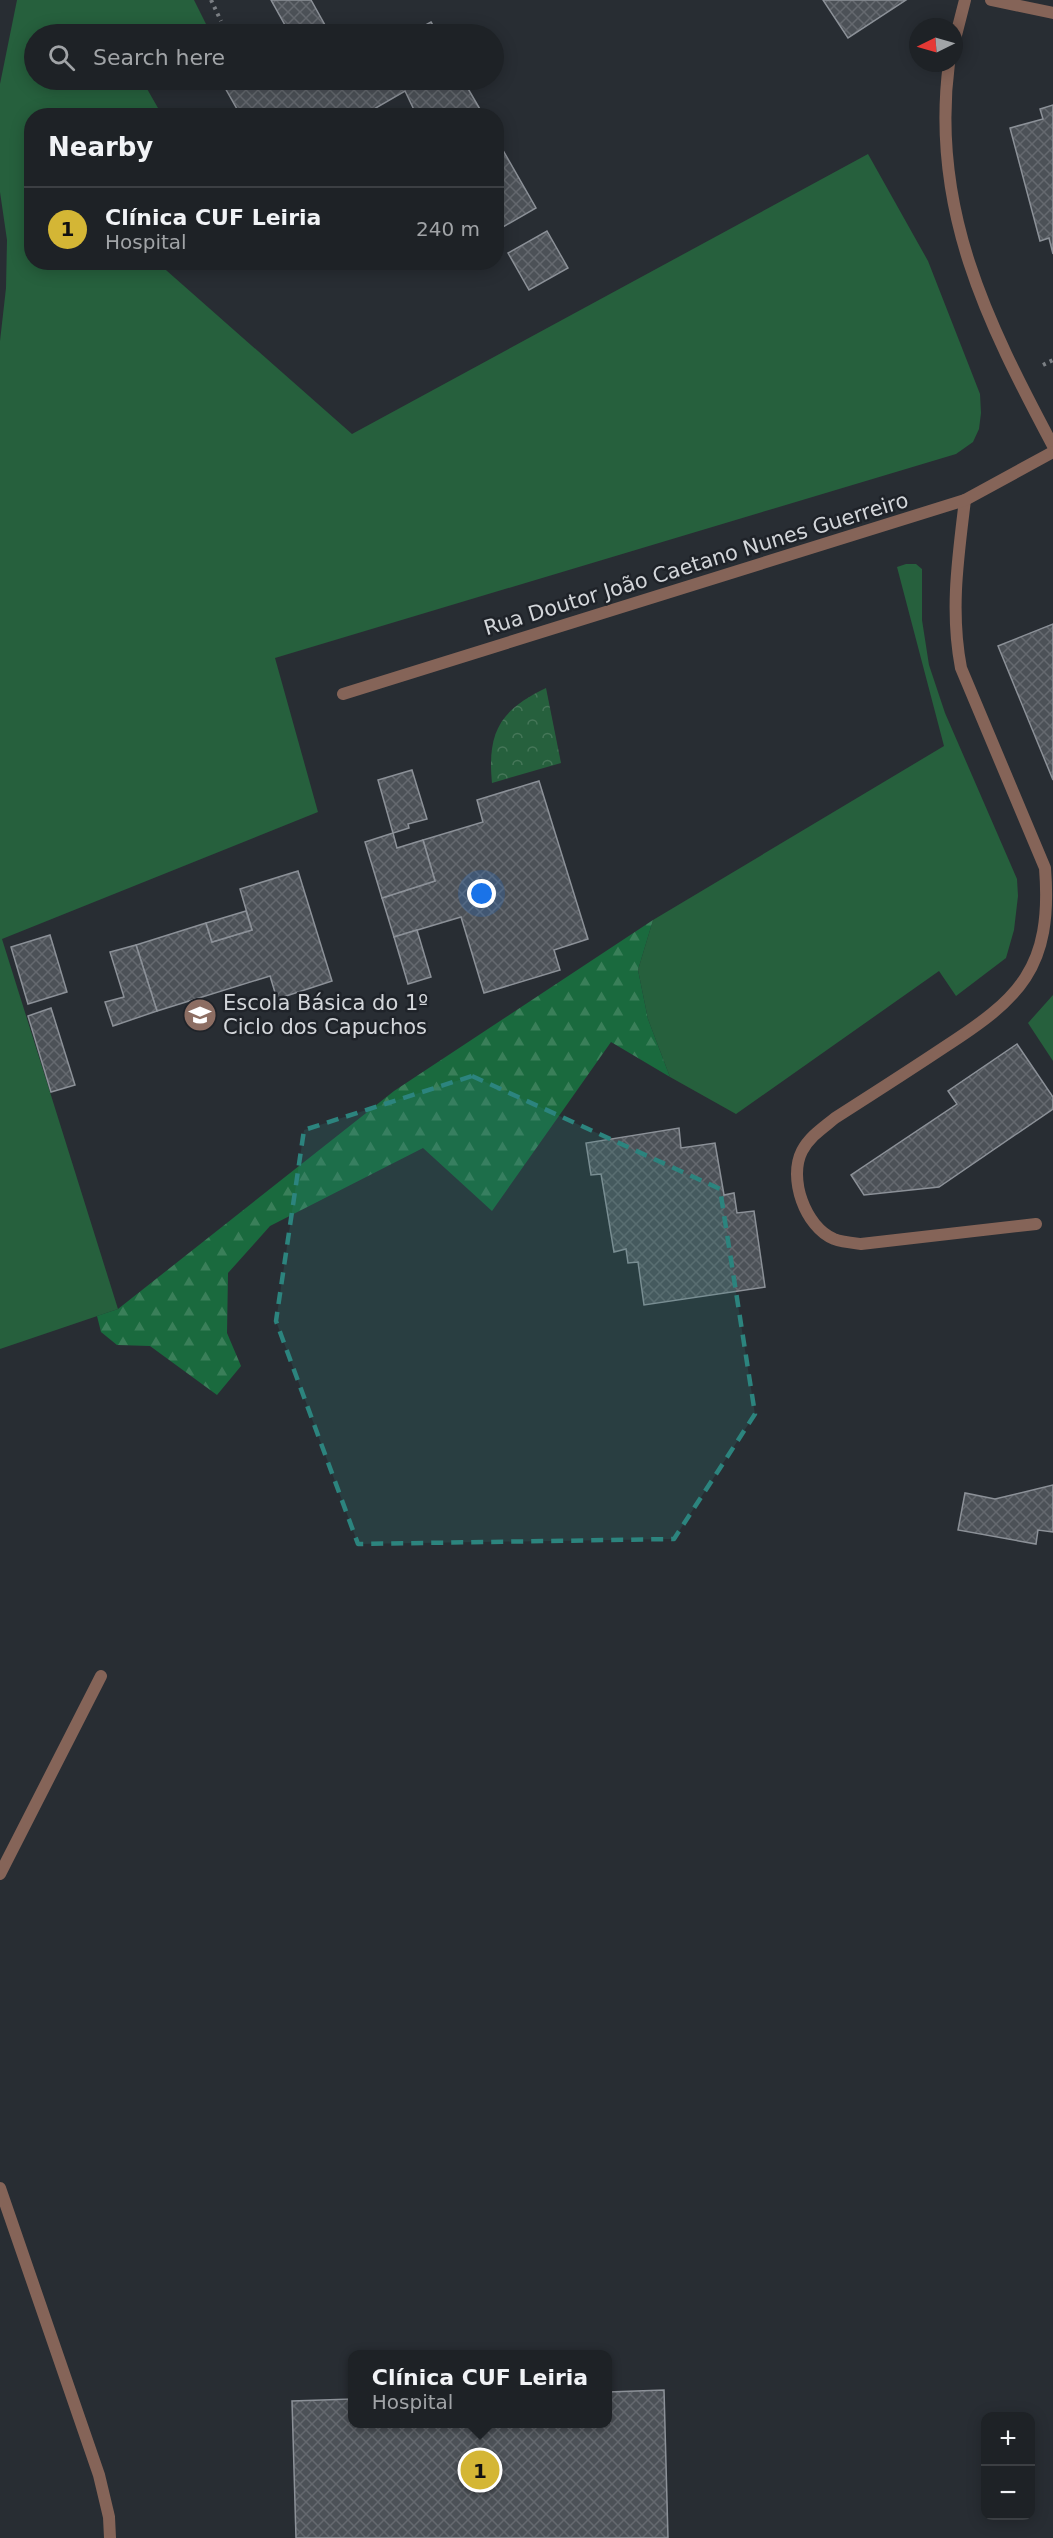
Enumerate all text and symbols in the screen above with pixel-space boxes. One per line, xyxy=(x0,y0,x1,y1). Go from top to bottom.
north arrow xyxy=(909,18,963,72)
search box xyxy=(24,24,504,90)
icon: search xyxy=(45,41,78,74)
text: Search here xyxy=(93,45,225,70)
text: Nearby xyxy=(48,132,153,162)
text: Clínica CUF Leiria xyxy=(105,205,321,230)
text: 1 xyxy=(61,217,74,241)
text: 240 m xyxy=(416,217,480,241)
text: Hospital xyxy=(105,230,187,254)
street label: Rua Doutor João Caetano Nunes Guerreiro xyxy=(481,488,911,640)
your location xyxy=(467,879,496,908)
place label: Escola Básica do 1º Ciclo dos Capuchos xyxy=(223,991,428,1039)
school or university icon: Escola Básica do 1º Ciclo dos Capuchos xyxy=(182,997,218,1033)
popup xyxy=(348,2350,612,2428)
text: Clínica CUF Leiria xyxy=(372,2365,588,2390)
text: Hospital xyxy=(372,2390,453,2414)
map controls xyxy=(981,2412,1035,2520)
button: + xyxy=(981,2412,1035,2466)
pin: 1 xyxy=(460,2448,500,2492)
button: − xyxy=(981,2466,1035,2520)

